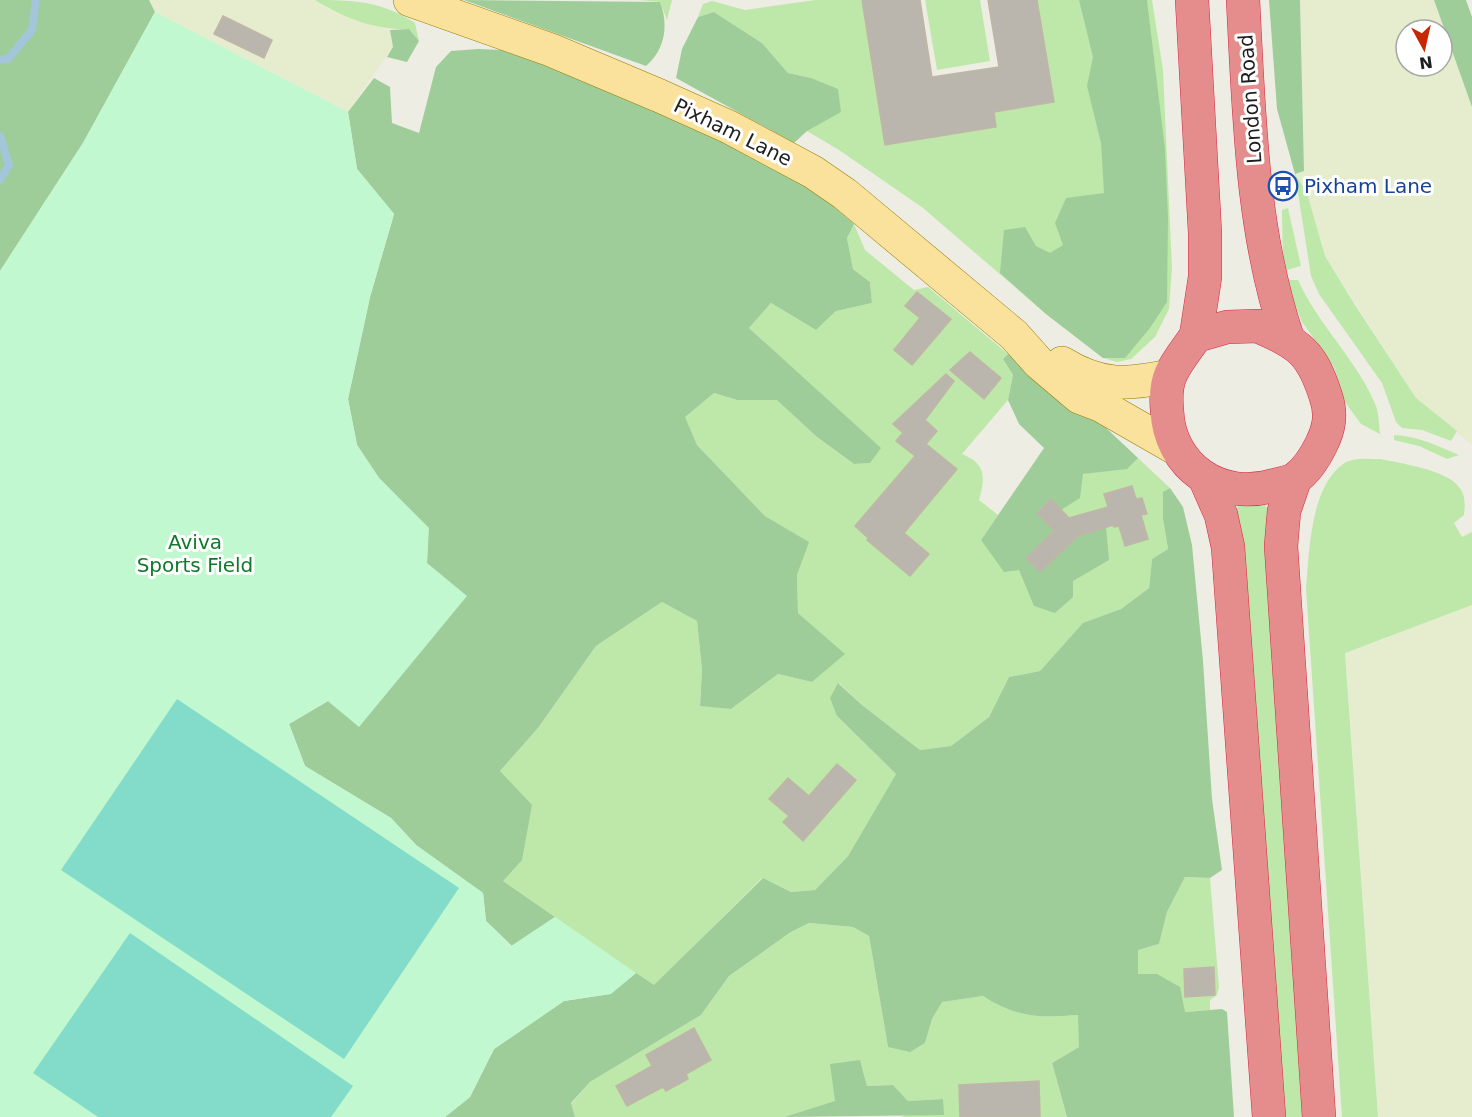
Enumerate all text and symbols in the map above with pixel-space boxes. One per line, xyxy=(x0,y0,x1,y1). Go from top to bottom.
north arrow xyxy=(1394,18,1454,78)
street label: London Road xyxy=(1233,33,1267,165)
text: N xyxy=(1418,52,1434,73)
street label: Pixham Lane xyxy=(670,93,796,171)
bus stop icon: Pixham Lane xyxy=(1267,170,1299,202)
place label: Pixham Lane xyxy=(1304,174,1432,198)
park label: Aviva Sports Field xyxy=(137,530,253,577)

